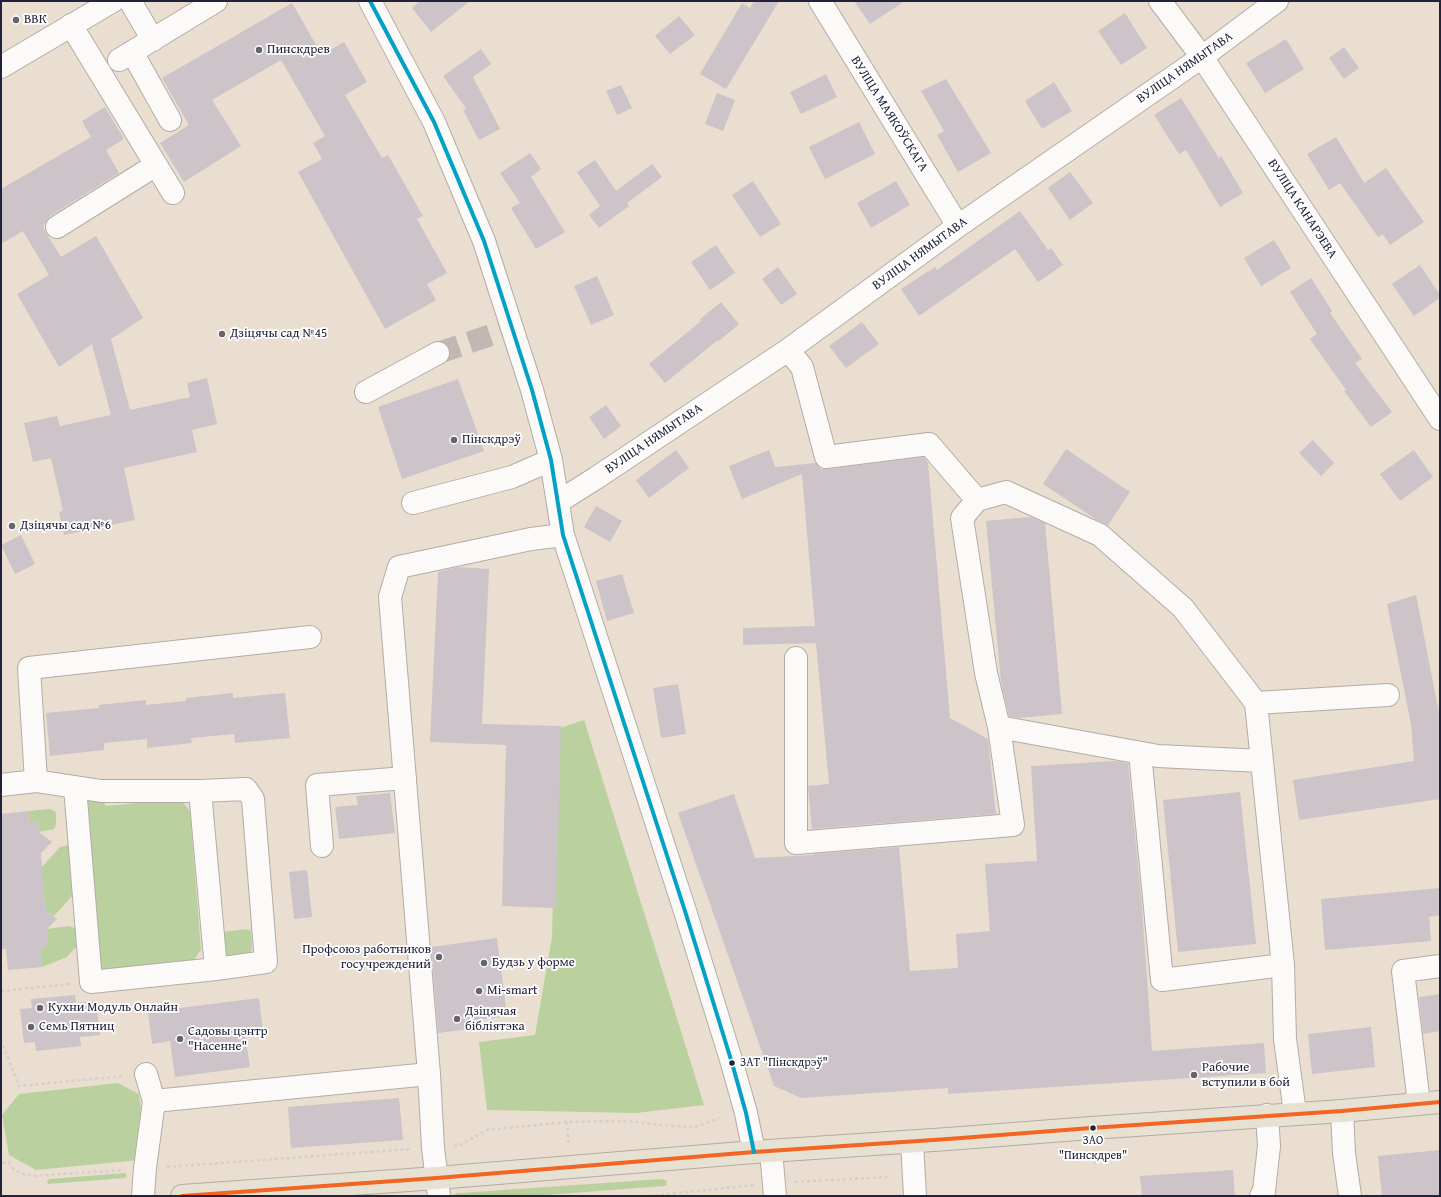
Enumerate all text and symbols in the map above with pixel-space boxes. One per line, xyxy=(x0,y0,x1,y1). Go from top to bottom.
place label: ВВК xyxy=(24,12,47,28)
marker: ВВК xyxy=(11,15,21,25)
street label: ВУЛІЦА НЯМЫТАВА xyxy=(1134,29,1236,107)
place label: Пинскдрев xyxy=(267,42,330,58)
marker: Пинскдрев xyxy=(254,45,264,55)
street label: ВУЛІЦА МАЯКОЎСКАГА xyxy=(847,53,931,175)
street label: ВУЛІЦА КАНАРЭЕВА xyxy=(1264,156,1340,262)
street label: ВУЛІЦА НЯМЫТАВА xyxy=(869,214,971,294)
place label: Дзіцячы сад №45 xyxy=(230,326,327,342)
marker: Дзіцячы сад №45 xyxy=(217,329,227,339)
street label: ВУЛІЦА НЯМЫТАВА xyxy=(603,401,705,477)
place label: Пінскдрэў xyxy=(462,432,521,448)
marker: Пінскдрэў xyxy=(449,435,459,445)
place label: Дзіцячы сад №6 xyxy=(20,518,111,534)
marker: Дзіцячы сад №6 xyxy=(7,521,17,531)
place label: Профсоюз работников госучреждений xyxy=(302,942,431,973)
marker: Профсоюз работников госучреждений xyxy=(434,952,444,962)
place label: Будзь у форме xyxy=(492,955,575,971)
marker: Будзь у форме xyxy=(479,958,489,968)
place label: Mi-smart xyxy=(487,983,538,999)
marker: Mi-smart xyxy=(474,986,484,996)
place label: Кухни Модуль Онлайн xyxy=(48,1000,178,1016)
marker: Кухни Модуль Онлайн xyxy=(35,1003,45,1013)
place label: Дзіцячая бібліятэка xyxy=(465,1004,525,1035)
marker: Дзіцячая бібліятэка xyxy=(452,1014,462,1024)
place label: Семь Пятниц xyxy=(39,1019,114,1035)
marker: Семь Пятниц xyxy=(26,1022,36,1032)
place label: Садовы цэнтр "Насенне" xyxy=(188,1024,268,1055)
marker: Садовы цэнтр "Насенне" xyxy=(175,1034,185,1044)
place label: ЗАТ "Пінскдрэў" xyxy=(740,1056,828,1070)
marker: ЗАТ "Пінскдрэў" xyxy=(727,1058,737,1068)
place label: Рабочие вступили в бой xyxy=(1202,1060,1290,1091)
marker: Рабочие вступили в бой xyxy=(1189,1070,1199,1080)
marker: ЗАО "Пинскдрев" xyxy=(1088,1123,1098,1133)
place label: ЗАО "Пинскдрев" xyxy=(1059,1134,1127,1162)

